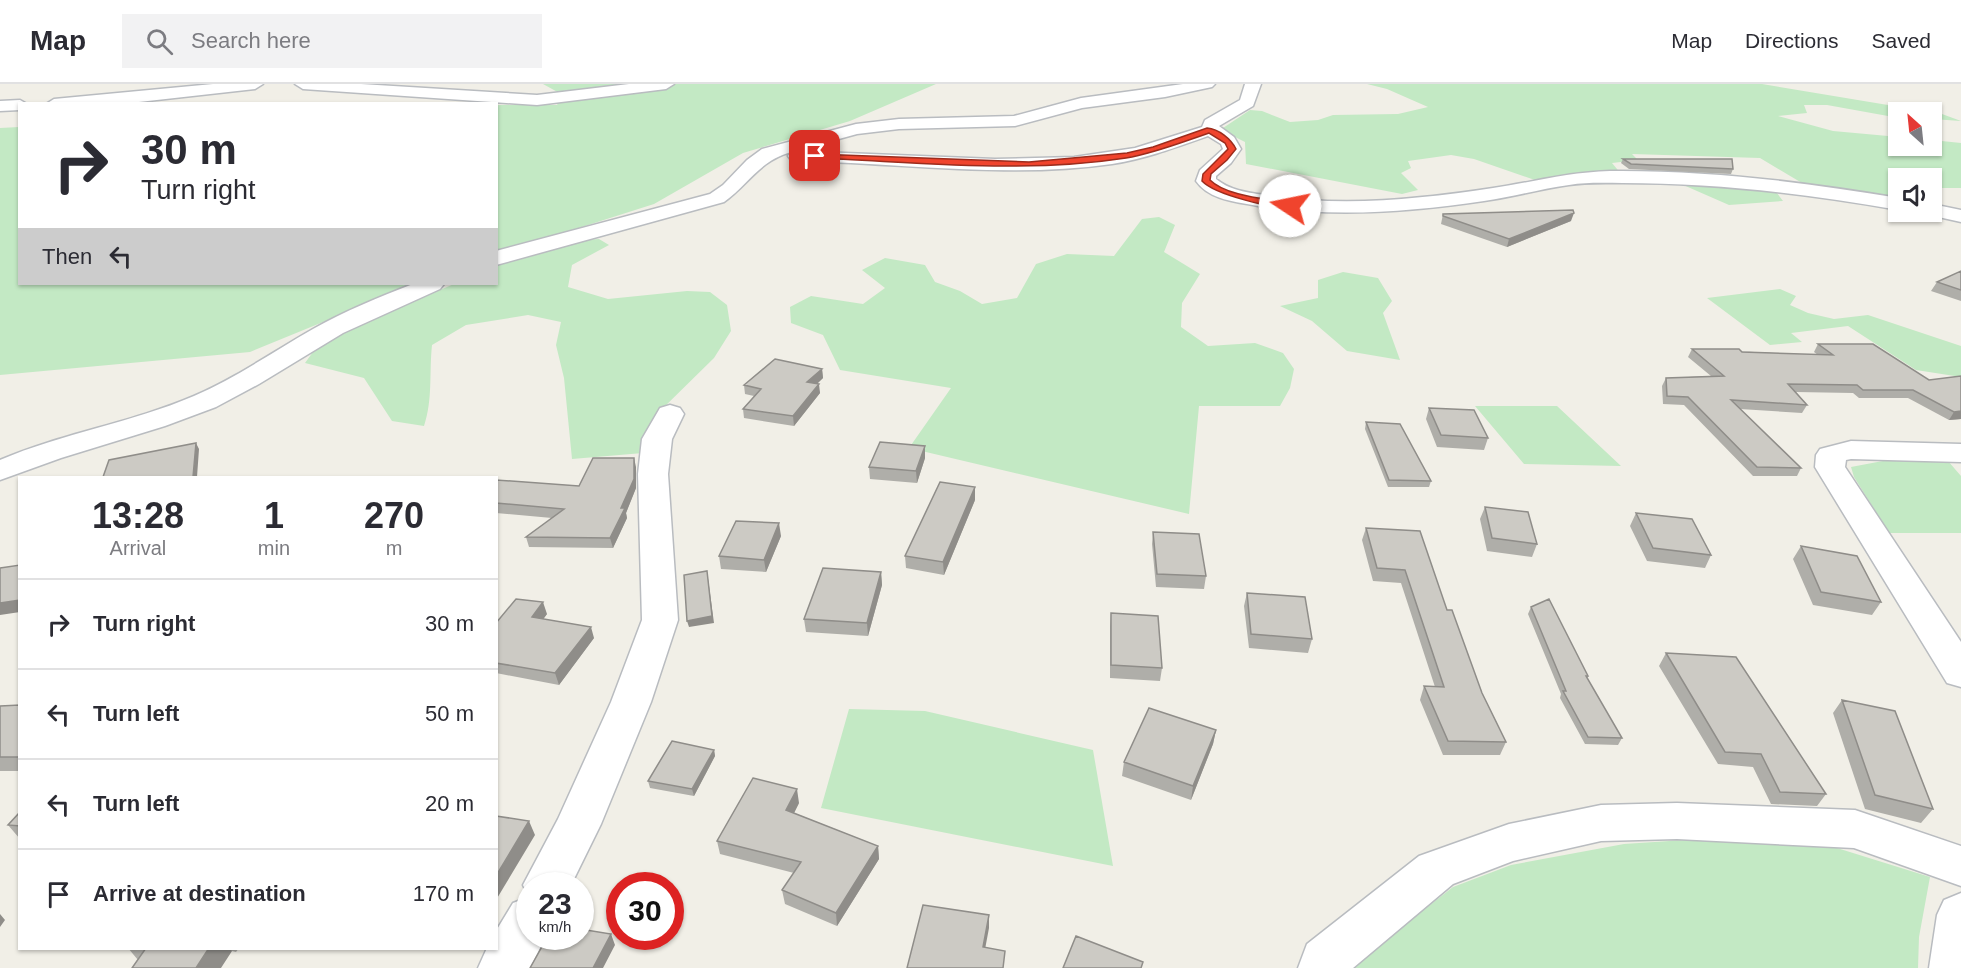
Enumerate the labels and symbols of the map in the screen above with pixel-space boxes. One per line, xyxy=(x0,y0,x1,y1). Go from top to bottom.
north arrow xyxy=(1888,102,1942,156)
pin xyxy=(789,130,840,181)
position arrow xyxy=(1258,174,1322,238)
speed limit sign: 30 xyxy=(606,872,684,950)

